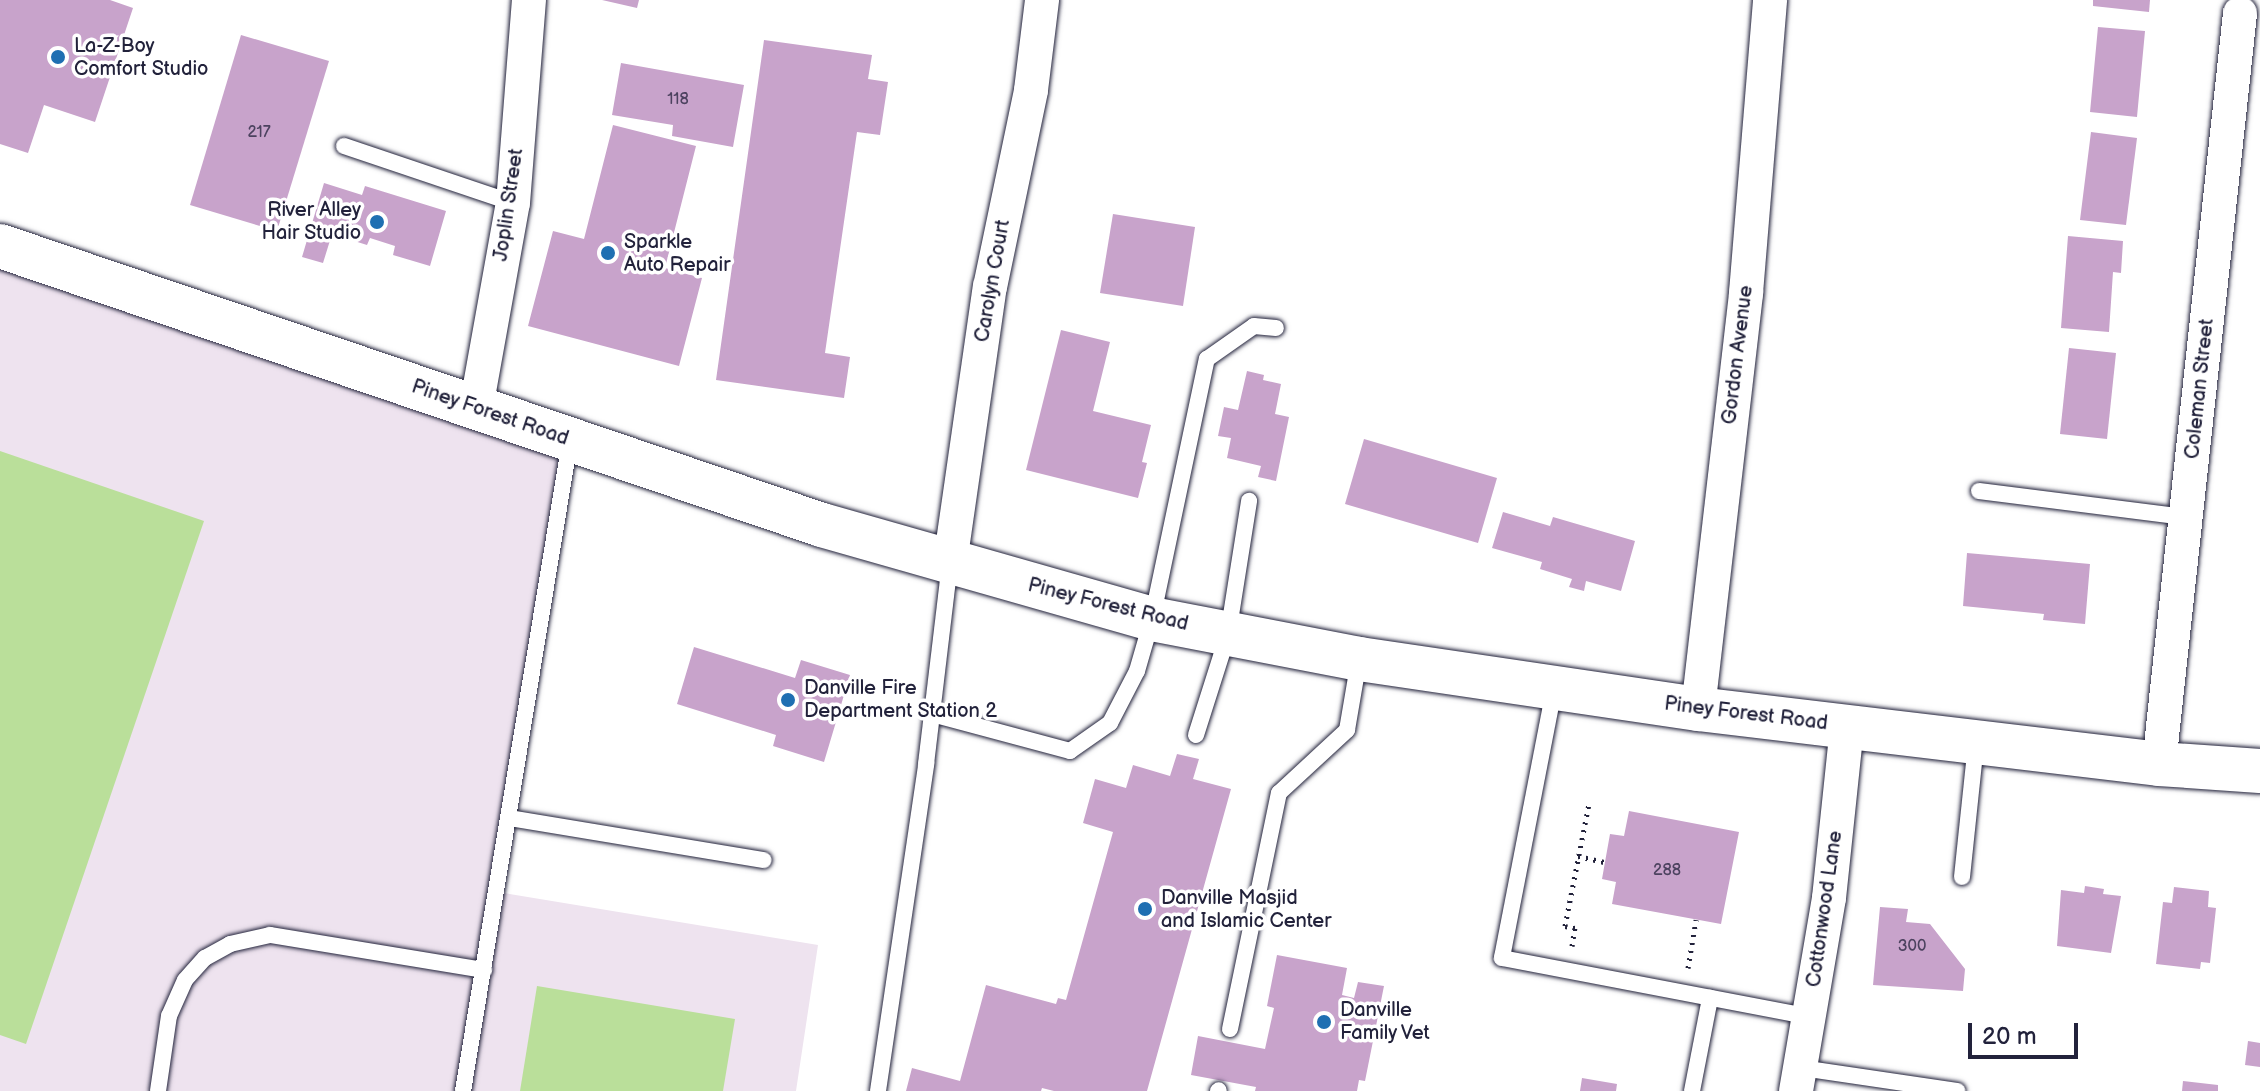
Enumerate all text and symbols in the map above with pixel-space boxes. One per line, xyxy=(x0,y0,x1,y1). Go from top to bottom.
place label: La-Z-Boy Comfort Studio xyxy=(74,34,209,81)
marker: La-Z-Boy Comfort Studio xyxy=(49,48,67,66)
house number: 118 xyxy=(667,90,689,110)
house number: 217 xyxy=(247,123,271,143)
street label: Joplin Street xyxy=(489,147,529,263)
place label: River Alley Hair Studio xyxy=(261,198,361,245)
marker: River Alley Hair Studio xyxy=(368,213,386,231)
street label: Carolyn Court xyxy=(970,218,1016,344)
place label: Sparkle Auto Repair xyxy=(624,230,730,277)
marker: Sparkle Auto Repair xyxy=(599,244,617,262)
street label: Gordon Avenue xyxy=(1718,284,1758,426)
street label: Coleman Street xyxy=(2181,318,2219,460)
street label: Piney Forest Road xyxy=(408,375,572,451)
street label: Piney Forest Road xyxy=(1025,573,1191,637)
place label: Danville Fire Department Station 2 xyxy=(804,676,997,723)
marker: Danville Fire Department Station 2 xyxy=(779,691,797,709)
street label: Piney Forest Road xyxy=(1662,692,1830,736)
street label: Cottonwood Lane xyxy=(1802,829,1848,989)
house number: 288 xyxy=(1653,861,1681,881)
place label: Danville Masjid and Islamic Center xyxy=(1161,886,1331,933)
marker: Danville Masjid and Islamic Center xyxy=(1136,900,1154,918)
house number: 300 xyxy=(1898,937,1926,957)
place label: Danville Family Vet xyxy=(1340,998,1432,1045)
scale bar xyxy=(1972,1007,2082,1057)
marker: Danville Family Vet xyxy=(1315,1013,1333,1031)
text: 20 m xyxy=(1982,1022,2037,1051)

